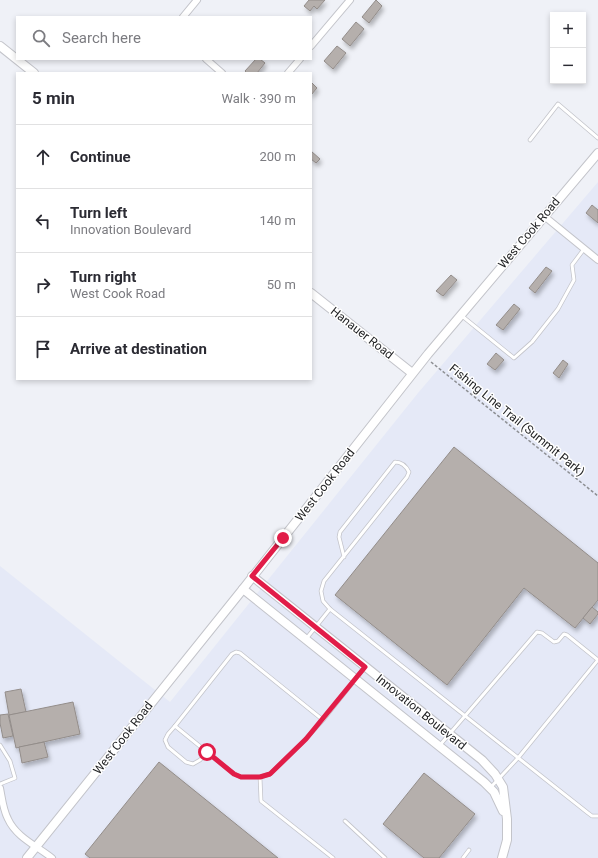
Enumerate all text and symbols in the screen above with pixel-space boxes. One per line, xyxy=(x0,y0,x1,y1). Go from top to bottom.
map controls xyxy=(550,12,586,84)
button: + xyxy=(550,12,586,48)
search box xyxy=(16,16,312,60)
icon: search xyxy=(30,27,52,49)
text: Search here xyxy=(62,29,141,47)
button: − xyxy=(550,48,586,84)
text: 5 min xyxy=(32,88,75,108)
text: Walk · 390 m xyxy=(221,91,296,106)
icon: ahead xyxy=(32,146,54,168)
text: Continue xyxy=(70,148,131,166)
text: 200 m xyxy=(259,149,296,164)
street label: West Cook Road xyxy=(495,195,563,271)
text: Turn left xyxy=(70,204,127,222)
icon: left xyxy=(32,210,54,232)
text: 140 m xyxy=(259,213,296,228)
text: Innovation Boulevard xyxy=(70,222,191,237)
text: Turn right xyxy=(70,268,136,286)
icon: right xyxy=(32,274,54,296)
text: 50 m xyxy=(267,277,296,292)
text: West Cook Road xyxy=(70,286,165,301)
street label: Hanauer Road xyxy=(328,304,396,362)
icon: arrive xyxy=(32,338,54,360)
text: Arrive at destination xyxy=(70,340,207,358)
street label: Fishing Line Trail (Summit Park) xyxy=(447,361,587,479)
street label: West Cook Road xyxy=(292,446,358,524)
route end xyxy=(274,529,292,547)
street label: Innovation Boulevard xyxy=(373,671,469,753)
street label: West Cook Road xyxy=(90,699,156,777)
route start xyxy=(198,743,216,761)

